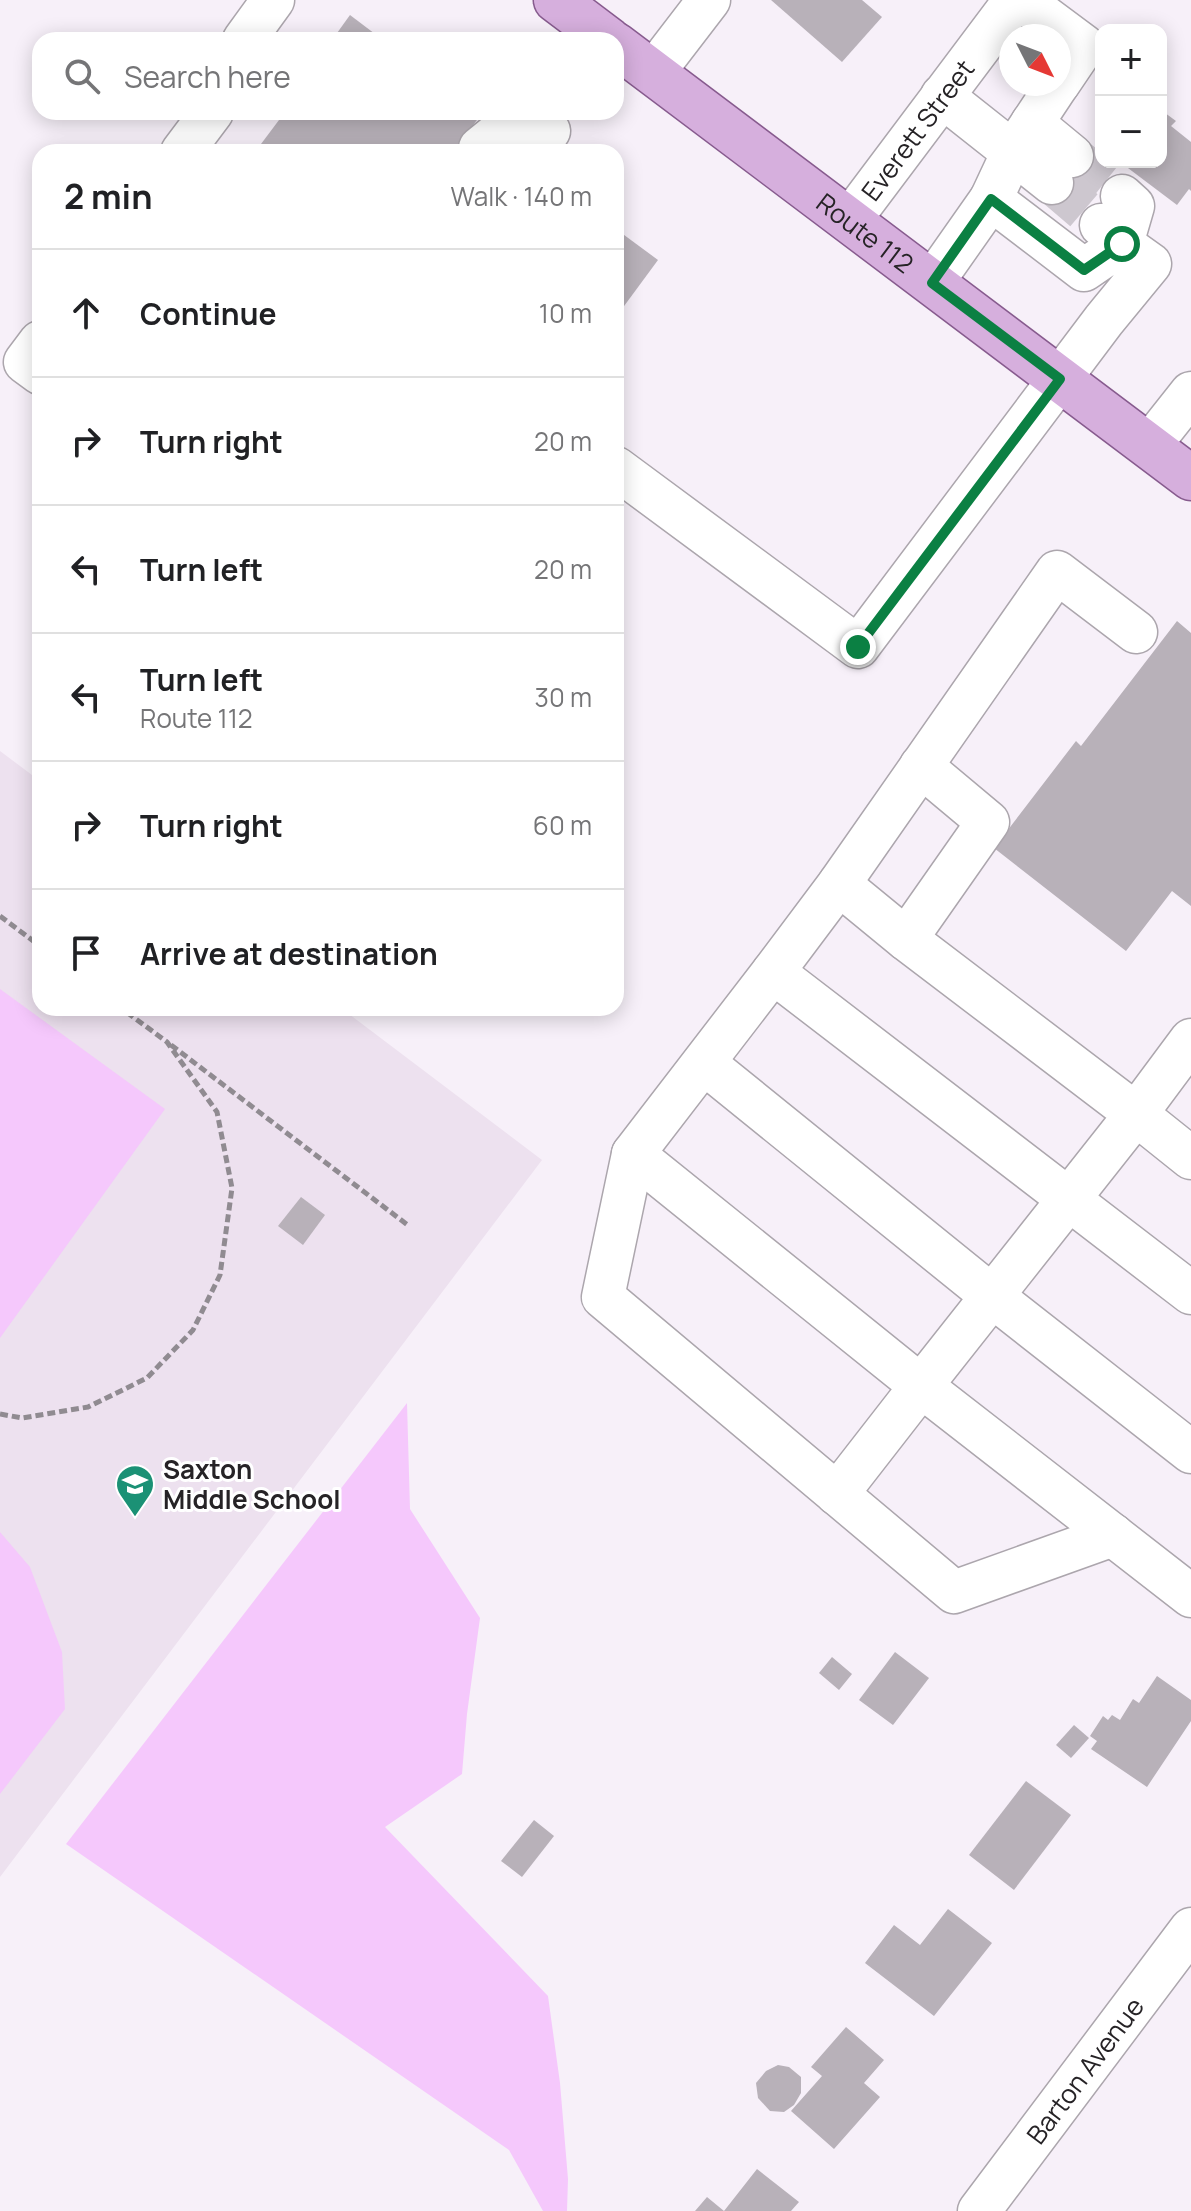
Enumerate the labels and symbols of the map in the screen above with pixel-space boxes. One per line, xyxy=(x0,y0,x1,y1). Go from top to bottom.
north arrow xyxy=(999,24,1071,96)
street label: Everett Street xyxy=(853,52,982,208)
street label: Route 112 xyxy=(809,184,921,281)
route start xyxy=(1104,226,1140,262)
route end xyxy=(840,629,876,665)
place label: Saxton Middle School xyxy=(163,1451,341,1517)
school or university icon: Saxton Middle School xyxy=(114,1463,156,1518)
street label: Barton Avenue xyxy=(1018,1990,1152,2151)

